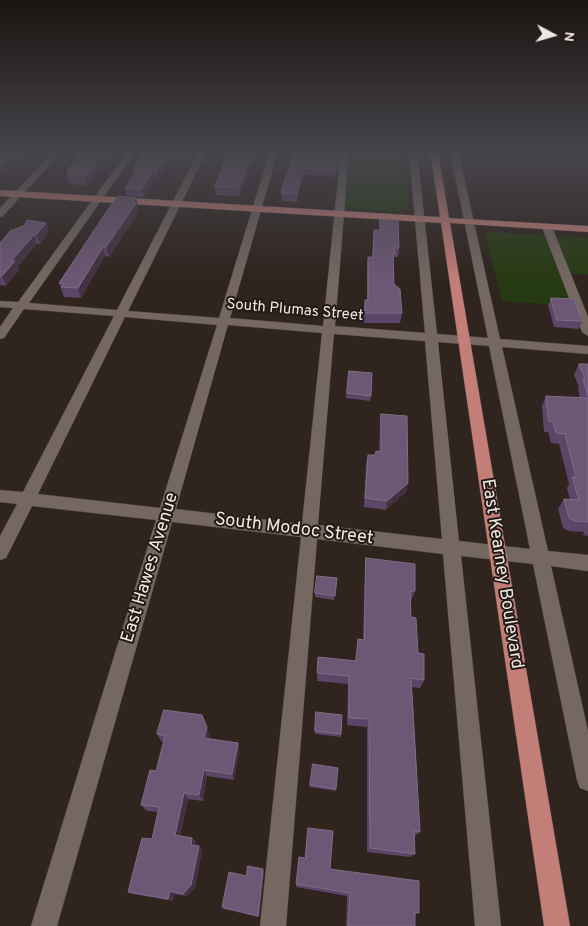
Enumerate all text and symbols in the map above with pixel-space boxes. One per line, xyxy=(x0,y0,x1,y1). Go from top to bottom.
north arrow xyxy=(528,10,578,60)
text: N xyxy=(559,31,577,43)
street label: South Plumas Street xyxy=(226,296,364,326)
street label: East Kearney Boulevard xyxy=(475,477,527,671)
street label: East Hawes Avenue xyxy=(118,490,184,646)
street label: South Modoc Street xyxy=(214,510,374,550)

